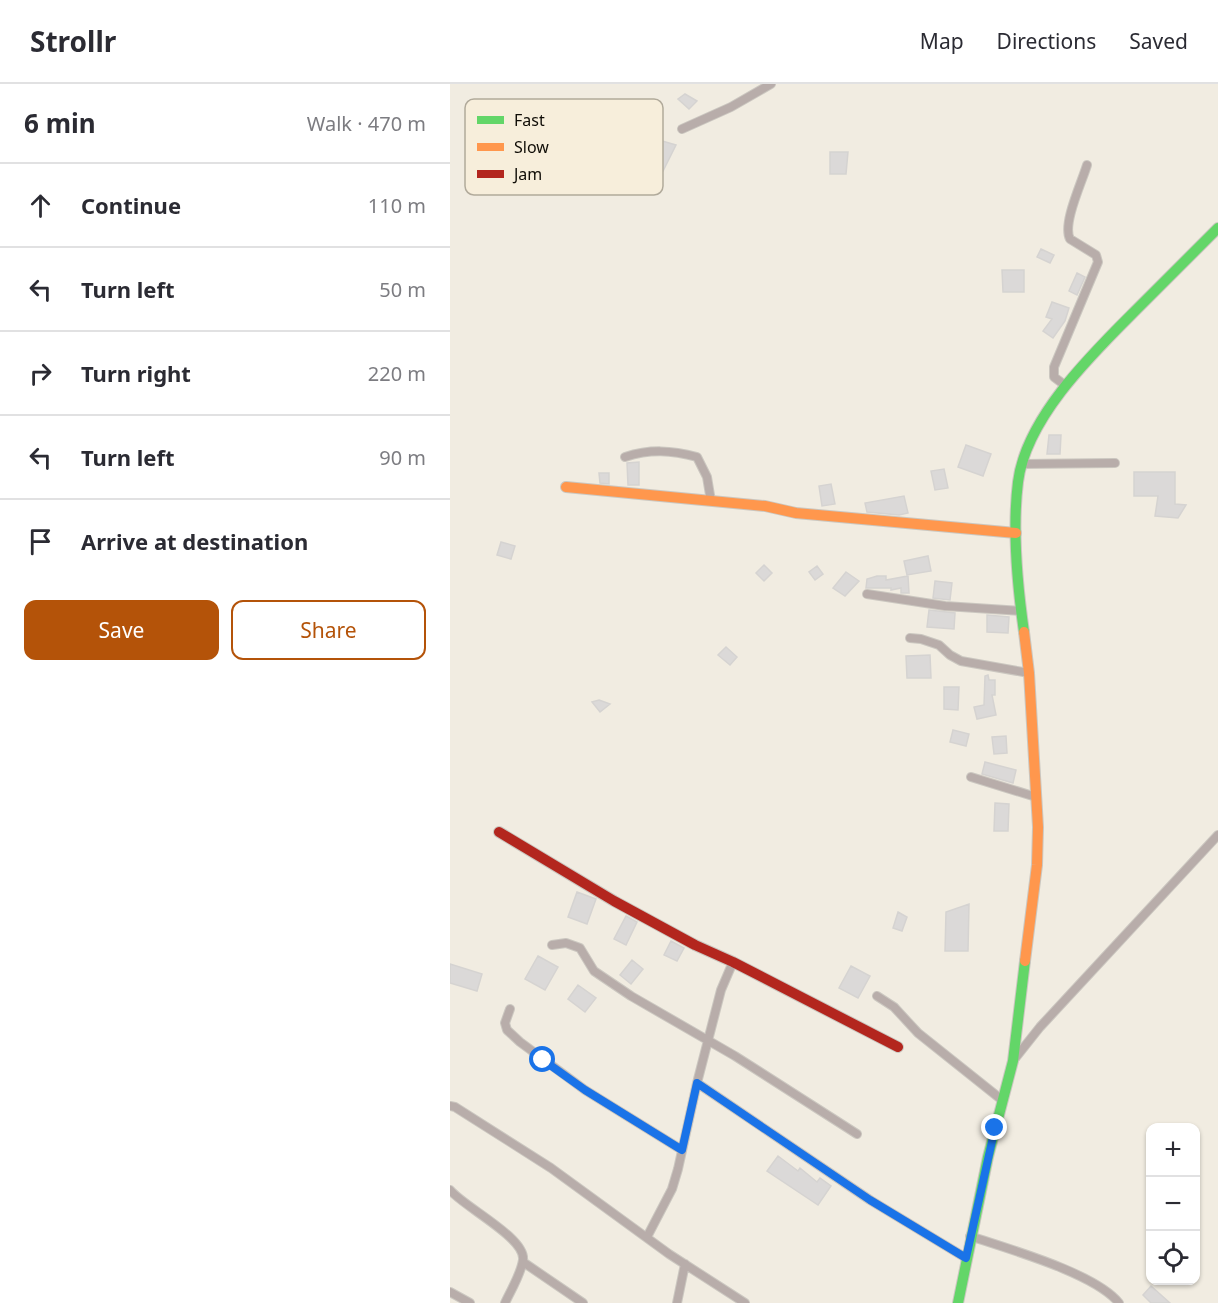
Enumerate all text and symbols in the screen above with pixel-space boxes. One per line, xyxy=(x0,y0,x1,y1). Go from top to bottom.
text: Strollr xyxy=(30,22,116,60)
text: Map xyxy=(920,27,964,55)
text: Directions xyxy=(997,27,1096,55)
text: Saved xyxy=(1129,27,1188,55)
legend xyxy=(465,99,663,195)
text: 6 min xyxy=(24,105,96,141)
text: Fast xyxy=(514,109,545,131)
text: Walk · 470 m xyxy=(307,110,426,137)
text: Slow xyxy=(514,136,549,158)
text: Jam xyxy=(512,163,542,185)
icon: ahead xyxy=(24,189,57,222)
text: Continue xyxy=(81,190,181,220)
text: 110 m xyxy=(368,192,426,219)
icon: left xyxy=(24,273,57,306)
text: Turn left xyxy=(81,274,175,304)
text: 50 m xyxy=(379,276,426,303)
icon: right xyxy=(24,357,57,390)
text: Turn right xyxy=(81,358,191,388)
text: 220 m xyxy=(368,360,426,387)
icon: left xyxy=(24,441,57,474)
text: Turn left xyxy=(81,442,175,472)
text: 90 m xyxy=(379,444,426,471)
icon: arrive xyxy=(24,525,57,558)
text: Arrive at destination xyxy=(81,526,308,556)
button: Save xyxy=(24,600,219,660)
button: Share xyxy=(231,600,426,660)
route start xyxy=(529,1046,555,1072)
route end xyxy=(981,1114,1007,1140)
map controls xyxy=(1146,1123,1200,1285)
button: + xyxy=(1146,1123,1200,1177)
button: − xyxy=(1146,1177,1200,1231)
button: locate xyxy=(1146,1231,1200,1285)

